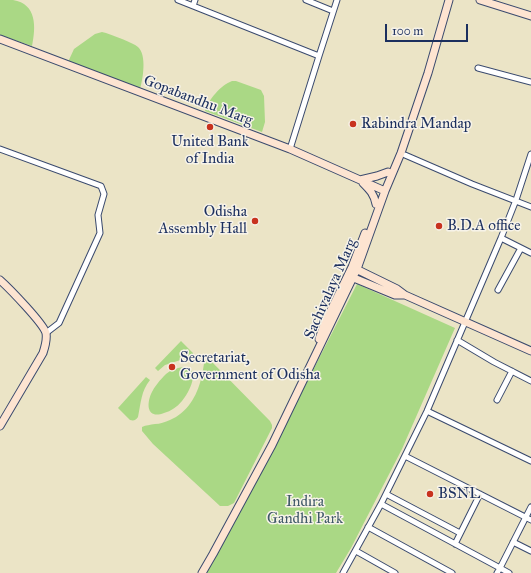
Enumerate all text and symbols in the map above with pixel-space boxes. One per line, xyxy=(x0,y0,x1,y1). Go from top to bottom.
scale bar xyxy=(387,16,470,42)
text: 100 m xyxy=(392,24,423,38)
street label: Gopabandhu Marg xyxy=(141,72,255,130)
place label: Rabindra Mandap xyxy=(361,115,471,133)
marker: Rabindra Mandap xyxy=(348,119,358,129)
marker: United Bank of India xyxy=(205,122,215,132)
place label: United Bank of India xyxy=(171,133,249,168)
place label: Odisha Assembly Hall xyxy=(158,203,247,238)
marker: Odisha Assembly Hall xyxy=(250,216,260,226)
place label: B.D.A office xyxy=(447,217,520,235)
marker: B.D.A office xyxy=(434,221,444,231)
street label: Sachivalaya Marg xyxy=(301,236,361,342)
place label: Secretariat, Government of Odisha xyxy=(180,349,320,384)
marker: Secretariat, Government of Odisha xyxy=(167,362,177,372)
place label: BSNL xyxy=(438,485,480,503)
marker: BSNL xyxy=(425,489,435,499)
park label: Indira Gandhi Park xyxy=(267,493,343,528)

